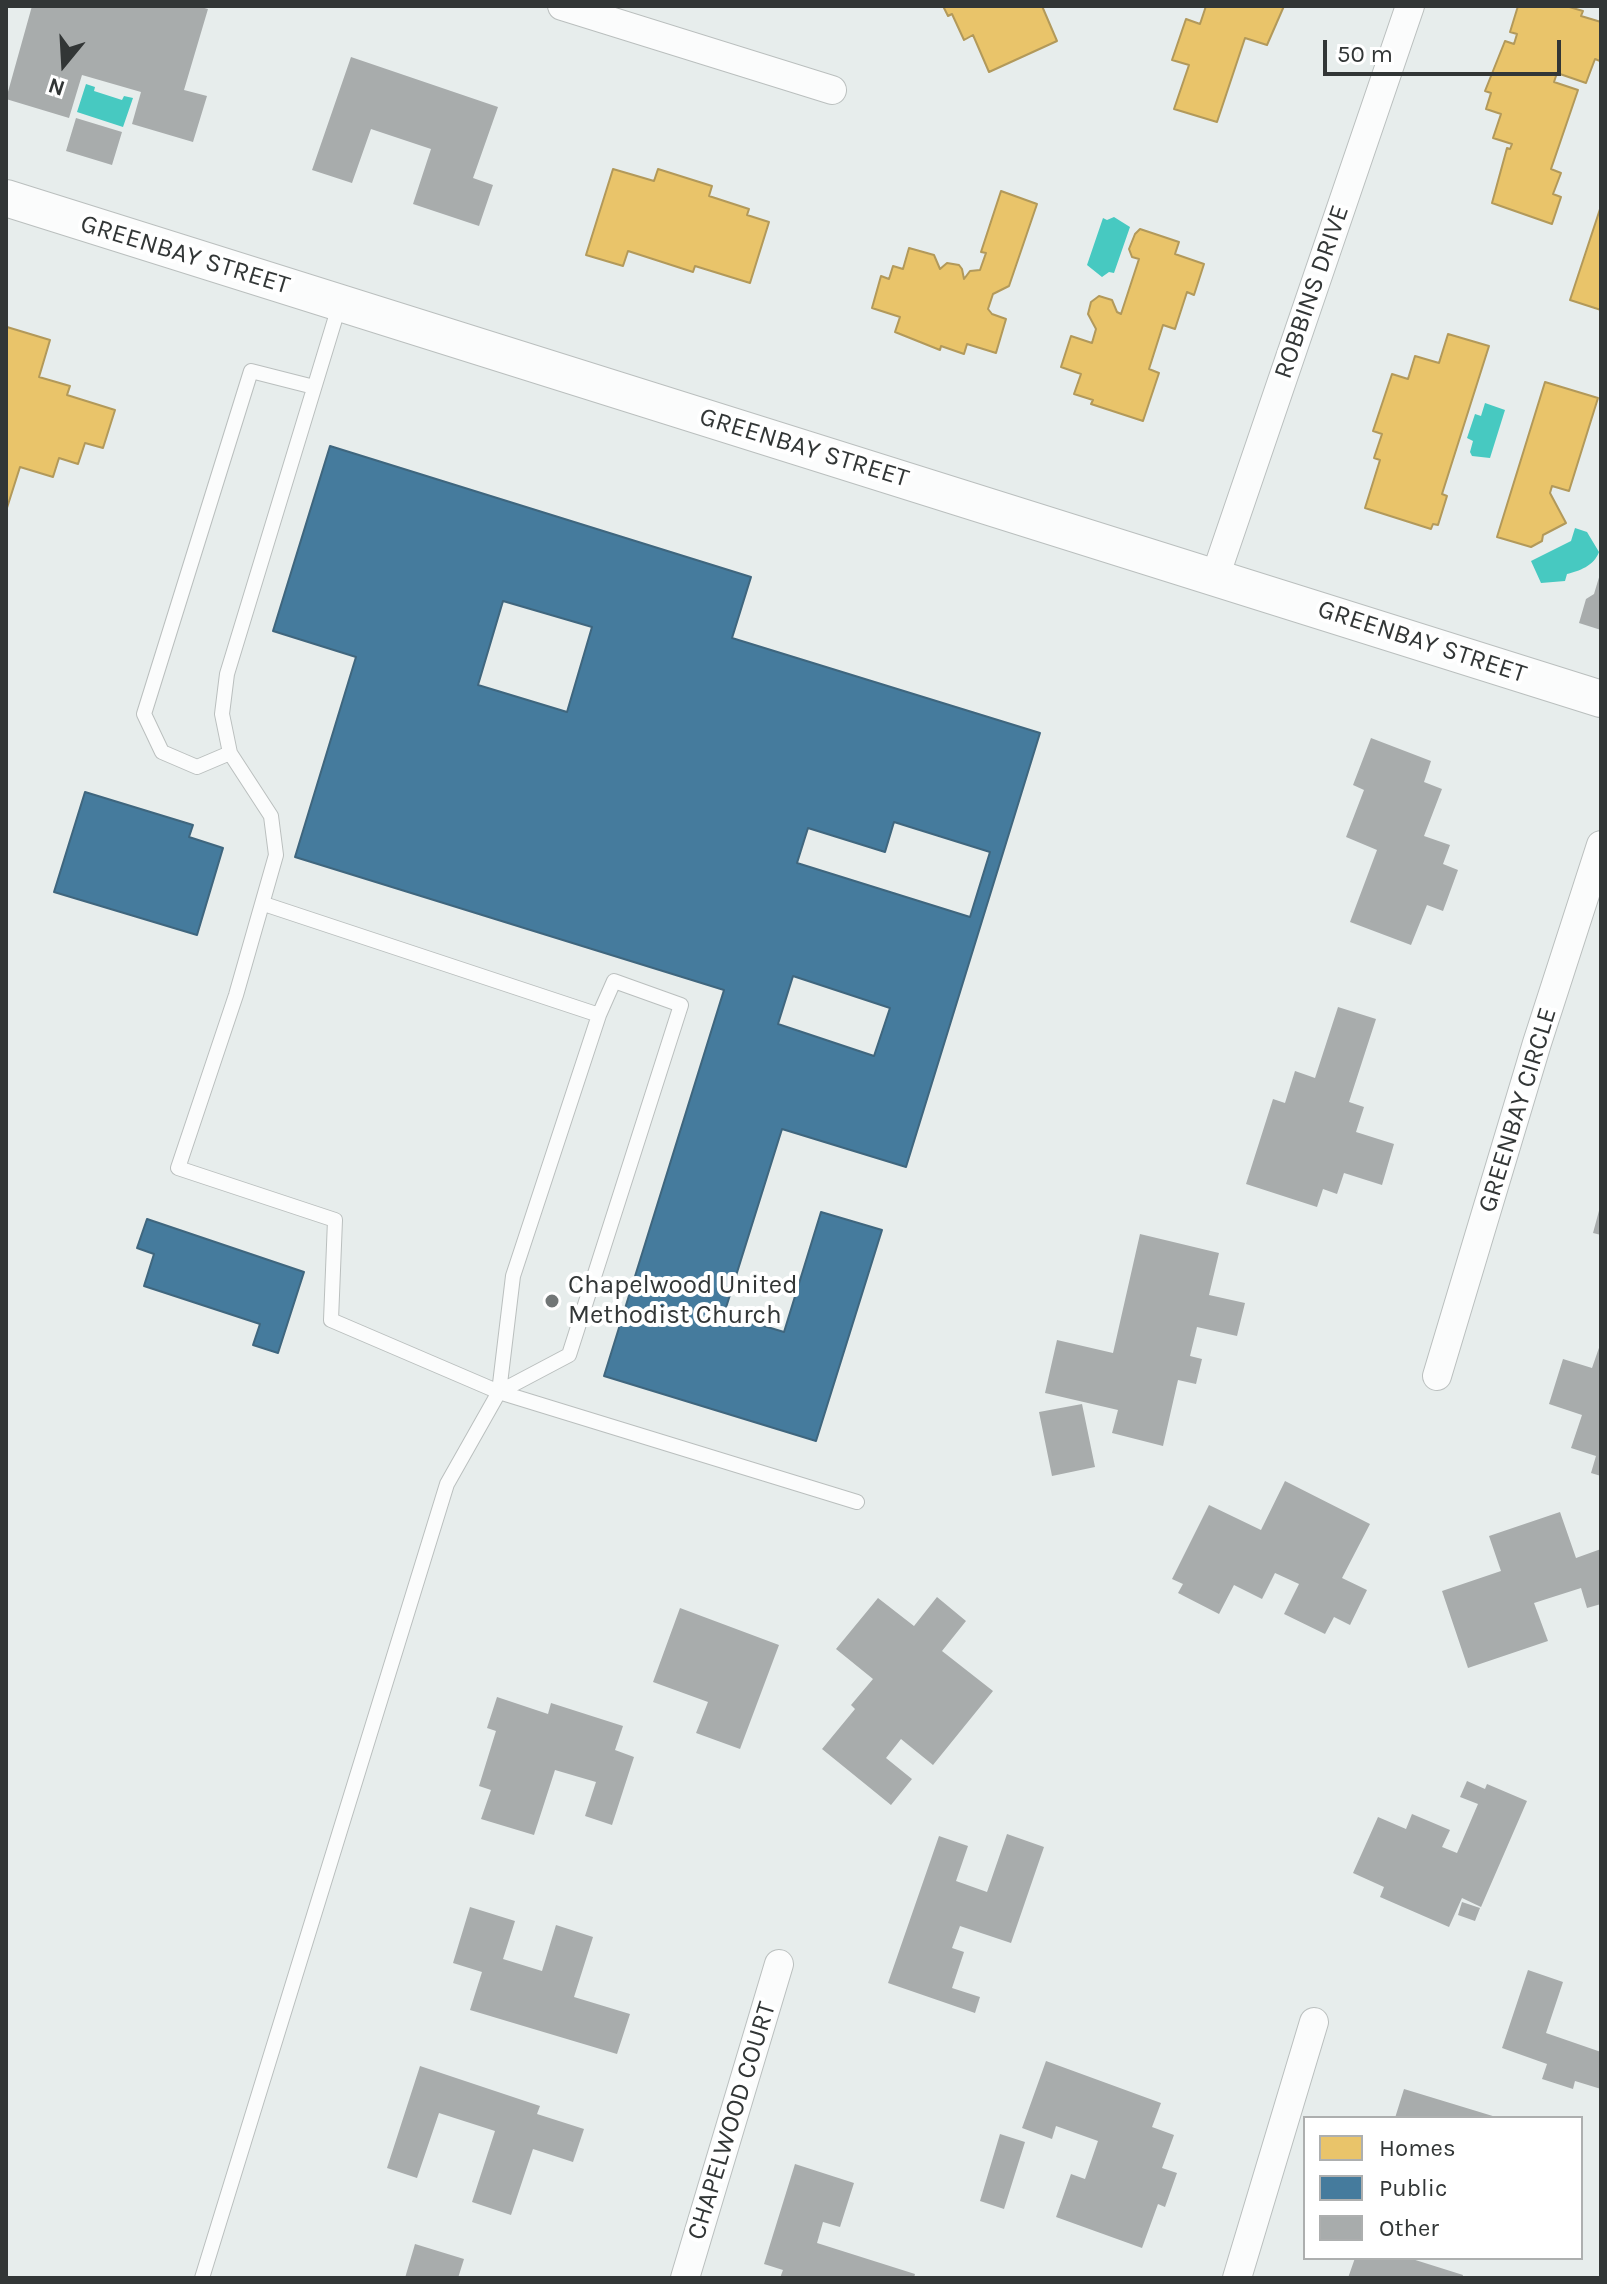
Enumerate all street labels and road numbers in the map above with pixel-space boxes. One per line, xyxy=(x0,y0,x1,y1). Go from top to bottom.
street label: ROBBINS DRIVE xyxy=(1268,201,1356,383)
street label: GREENBAY STREET xyxy=(76,208,294,302)
street label: GREENBAY STREET xyxy=(695,401,913,495)
street label: GREENBAY STREET xyxy=(1314,594,1530,690)
street label: GREENBAY CIRCLE xyxy=(1472,1004,1564,1216)
street label: CHAPELWOOD COURT xyxy=(681,1998,783,2244)

